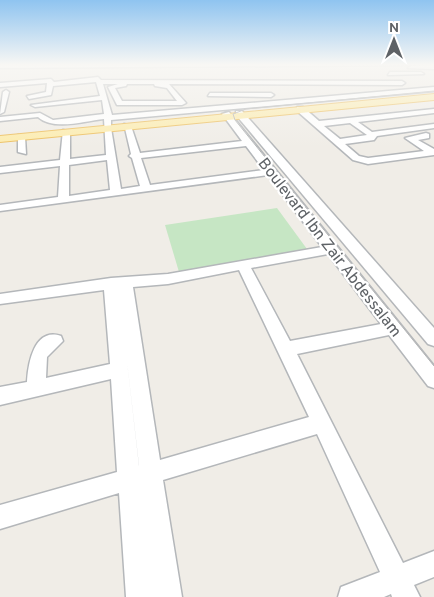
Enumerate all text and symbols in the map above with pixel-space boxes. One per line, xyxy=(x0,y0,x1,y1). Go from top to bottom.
north arrow xyxy=(369,15,419,65)
text: N xyxy=(389,20,399,37)
street label: Boulevard Ibn Zair Abdessalam xyxy=(253,154,405,342)

